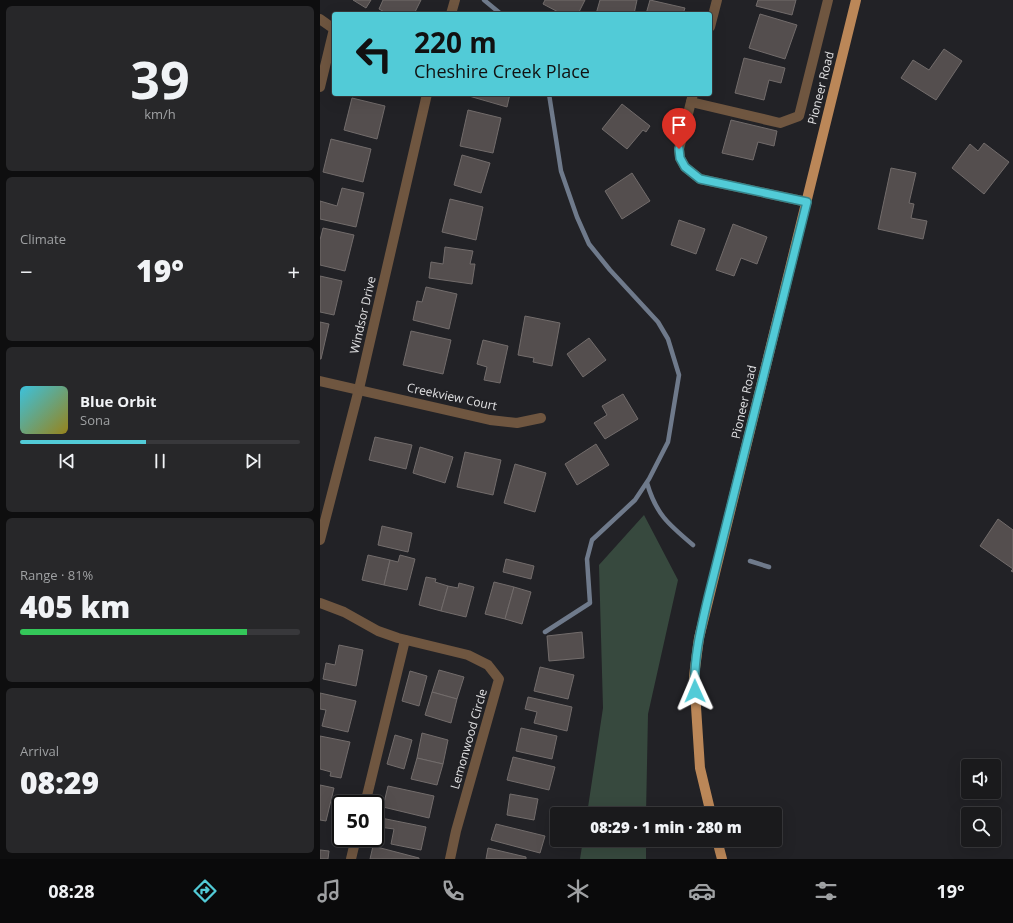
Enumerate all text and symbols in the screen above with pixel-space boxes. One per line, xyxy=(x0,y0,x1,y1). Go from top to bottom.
text: 220 m xyxy=(414,23,497,61)
icon: left xyxy=(348,28,400,80)
text: 39 xyxy=(130,43,190,114)
street label: Pioneer Road xyxy=(803,49,838,126)
text: Cheshire Creek Place xyxy=(414,59,590,83)
text: km/h xyxy=(144,105,176,123)
pin xyxy=(662,108,696,149)
icon: arrive xyxy=(668,114,690,136)
text: Climate xyxy=(20,230,66,248)
text: 19° xyxy=(136,250,184,291)
text: − xyxy=(20,256,33,286)
text: + xyxy=(287,256,300,286)
street label: Windsor Drive xyxy=(345,274,380,355)
street label: Pioneer Road xyxy=(727,363,760,440)
street label: Creekview Court xyxy=(405,379,499,414)
text: Blue Orbit xyxy=(80,391,157,411)
text: Sona xyxy=(80,411,110,429)
icon: previous xyxy=(56,450,78,472)
icon: pause xyxy=(149,450,171,472)
icon: next xyxy=(242,450,264,472)
text: Range · 81% xyxy=(20,566,93,584)
text: 405 km xyxy=(20,586,130,627)
position arrow xyxy=(674,670,716,712)
street label: Lemonwood Circle xyxy=(446,686,491,791)
text: Arrival xyxy=(20,742,59,760)
map controls xyxy=(961,759,1001,847)
button: sound xyxy=(961,759,1001,799)
text: 08:29 xyxy=(20,762,99,803)
speed limit sign: 50 xyxy=(332,795,384,847)
button: search xyxy=(961,807,1001,847)
text: 08:29 · 1 min · 280 m xyxy=(590,817,742,837)
icon: directions xyxy=(191,877,219,905)
icon: music xyxy=(315,877,343,905)
icon: phone xyxy=(439,877,467,905)
icon: climate xyxy=(564,877,592,905)
icon: car xyxy=(688,877,716,905)
icon: filters xyxy=(812,877,840,905)
text: 08:28 xyxy=(48,879,94,903)
text: 19° xyxy=(937,879,965,903)

